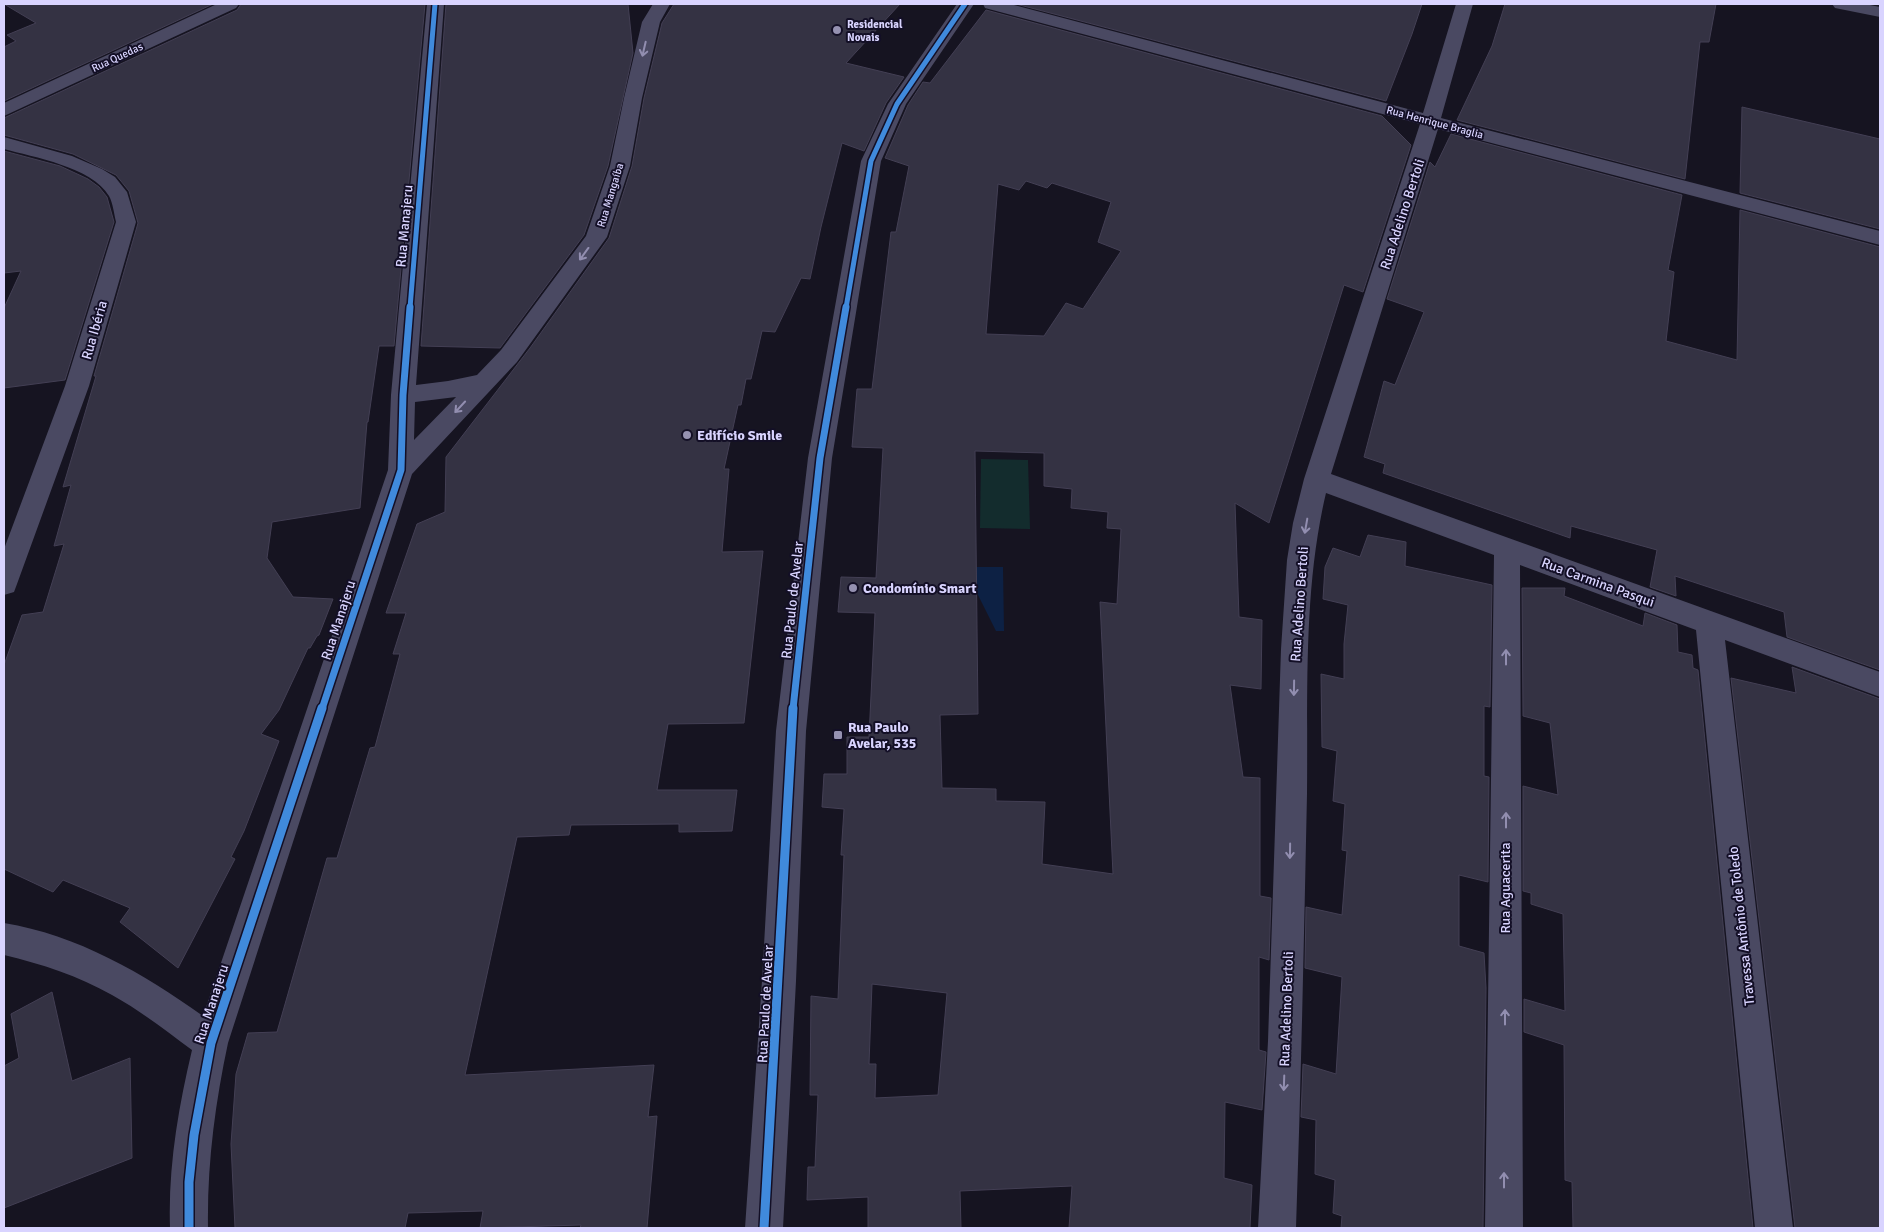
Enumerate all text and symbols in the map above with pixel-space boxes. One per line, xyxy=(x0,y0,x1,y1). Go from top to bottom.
place label: Residencial Novais xyxy=(847,18,903,44)
marker: Residencial Novais xyxy=(831,24,843,36)
street label: Rua Quedas xyxy=(89,40,145,75)
one-way arrow xyxy=(639,41,648,57)
street label: Rua Henrique Braglia xyxy=(1385,103,1485,142)
street label: Rua Adelino Bertoli xyxy=(1377,157,1428,272)
street label: Rua Mangaíba xyxy=(595,161,627,229)
street label: Rua Manajeru xyxy=(392,184,417,268)
one-way arrow xyxy=(579,247,589,261)
street label: Rua Ibéria xyxy=(78,299,111,362)
one-way arrow xyxy=(454,401,466,414)
place label: Edifício Smile xyxy=(697,427,782,444)
marker: Edifício Smile xyxy=(681,429,693,441)
one-way arrow xyxy=(1301,518,1311,534)
street label: Rua Paulo de Avelar xyxy=(778,540,807,660)
street label: Rua Adelino Bertoli xyxy=(1287,546,1312,662)
street label: Rua Carmina Pasqui xyxy=(1539,554,1657,611)
street label: Rua Manajeru xyxy=(318,578,359,662)
place label: Condomínio Smart xyxy=(863,580,977,597)
marker: Condomínio Smart xyxy=(847,582,859,594)
one-way arrow xyxy=(1501,649,1511,666)
one-way arrow xyxy=(1290,680,1299,696)
place label: Rua Paulo Avelar, 535 xyxy=(848,719,916,752)
marker: Rua Paulo Avelar, 535 xyxy=(832,729,844,741)
one-way arrow xyxy=(1501,812,1511,828)
one-way arrow xyxy=(1285,842,1295,858)
street label: Rua Aguacerita xyxy=(1497,842,1514,934)
street label: Travessa Antônio de Toledo xyxy=(1725,846,1758,1006)
street label: Rua Paulo de Avelar xyxy=(754,944,777,1063)
street label: Rua Adelino Bertoli xyxy=(1276,951,1297,1067)
street label: Rua Manajeru xyxy=(191,962,232,1046)
one-way arrow xyxy=(1500,1009,1510,1026)
one-way arrow xyxy=(1279,1075,1288,1091)
one-way arrow xyxy=(1499,1172,1509,1188)

